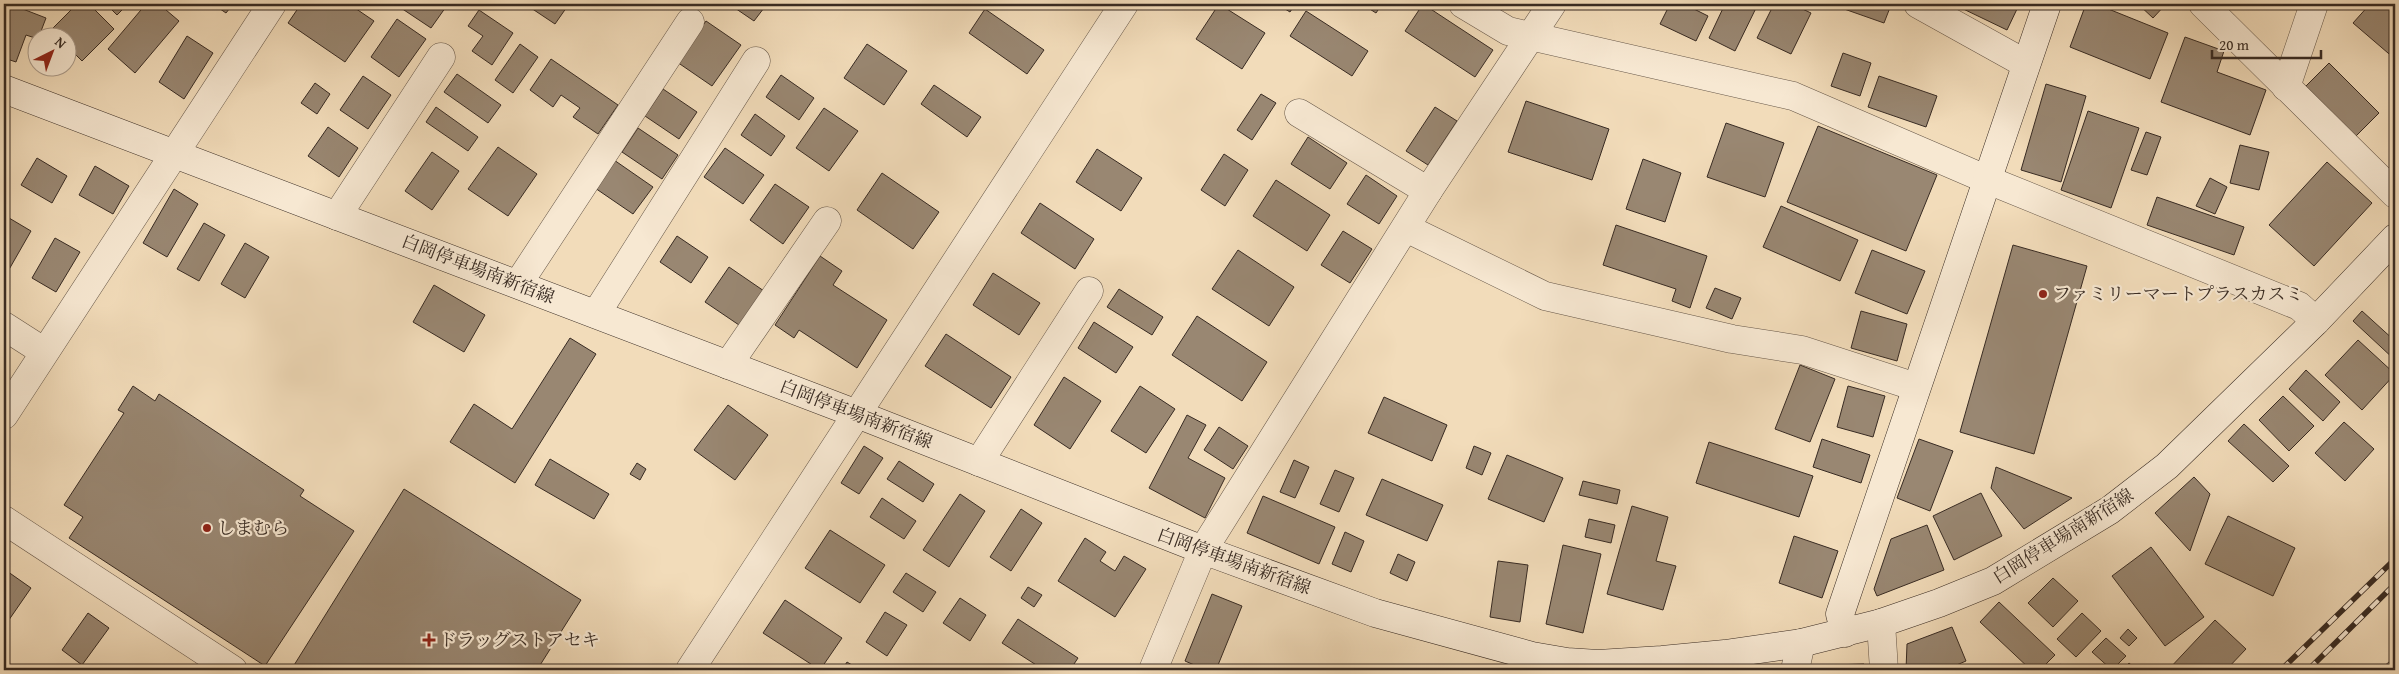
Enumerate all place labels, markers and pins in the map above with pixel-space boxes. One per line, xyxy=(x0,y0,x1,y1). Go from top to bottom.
place label: ファミリーマートプラスカスミ xyxy=(2053,280,2304,307)
marker: ファミリーマートプラスカスミ xyxy=(2037,288,2049,300)
place label: しまむら xyxy=(217,514,289,541)
marker: しまむら xyxy=(201,522,213,534)
place label: ドラッグストアセキ xyxy=(439,626,600,653)
marker: ドラッグストアセキ xyxy=(423,634,435,646)

